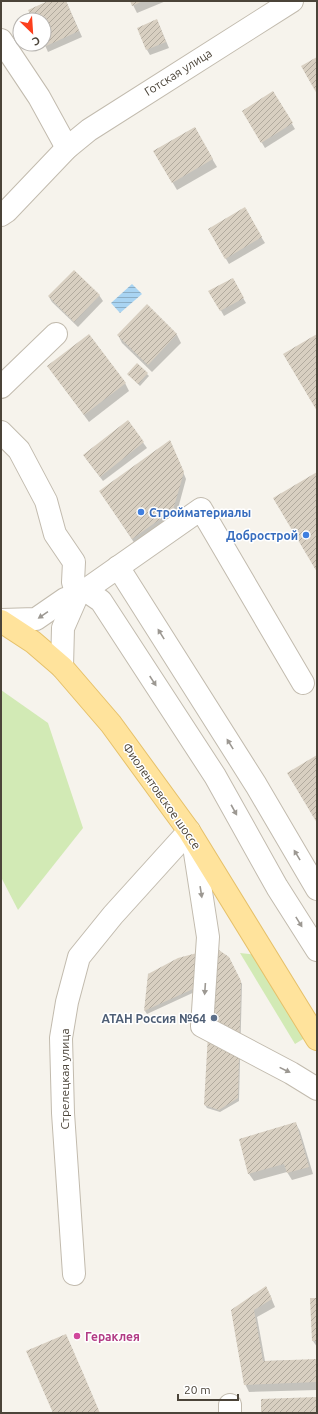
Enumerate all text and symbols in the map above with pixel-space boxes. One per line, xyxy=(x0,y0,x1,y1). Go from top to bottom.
north arrow xyxy=(12,12,52,52)
text: С xyxy=(31,34,42,48)
street label: Готская улица xyxy=(142,46,214,98)
place label: Стройматериалы xyxy=(149,506,251,519)
marker: Стройматериалы xyxy=(136,507,146,517)
place label: Добрострой xyxy=(226,529,298,542)
marker: Добрострой xyxy=(301,530,311,540)
one-way arrow xyxy=(37,611,49,618)
one-way arrow xyxy=(157,628,164,640)
one-way arrow xyxy=(149,675,157,686)
one-way arrow xyxy=(226,738,233,750)
street label: Фиолентовское шоссе xyxy=(120,740,204,852)
one-way arrow xyxy=(231,804,237,816)
one-way arrow xyxy=(294,849,301,861)
one-way arrow xyxy=(198,886,204,898)
one-way arrow xyxy=(296,916,303,928)
one-way arrow xyxy=(201,983,208,995)
place label: АТАН Россия №64 xyxy=(102,1012,206,1025)
marker: АТАН Россия №64 xyxy=(209,1013,219,1023)
street label: Стрелецкая улица xyxy=(58,1028,71,1130)
one-way arrow xyxy=(279,1067,291,1073)
place label: Гераклея xyxy=(85,1330,140,1343)
marker: Гераклея xyxy=(72,1331,82,1341)
scale bar xyxy=(178,1376,238,1402)
text: 20 m xyxy=(184,1383,211,1396)

